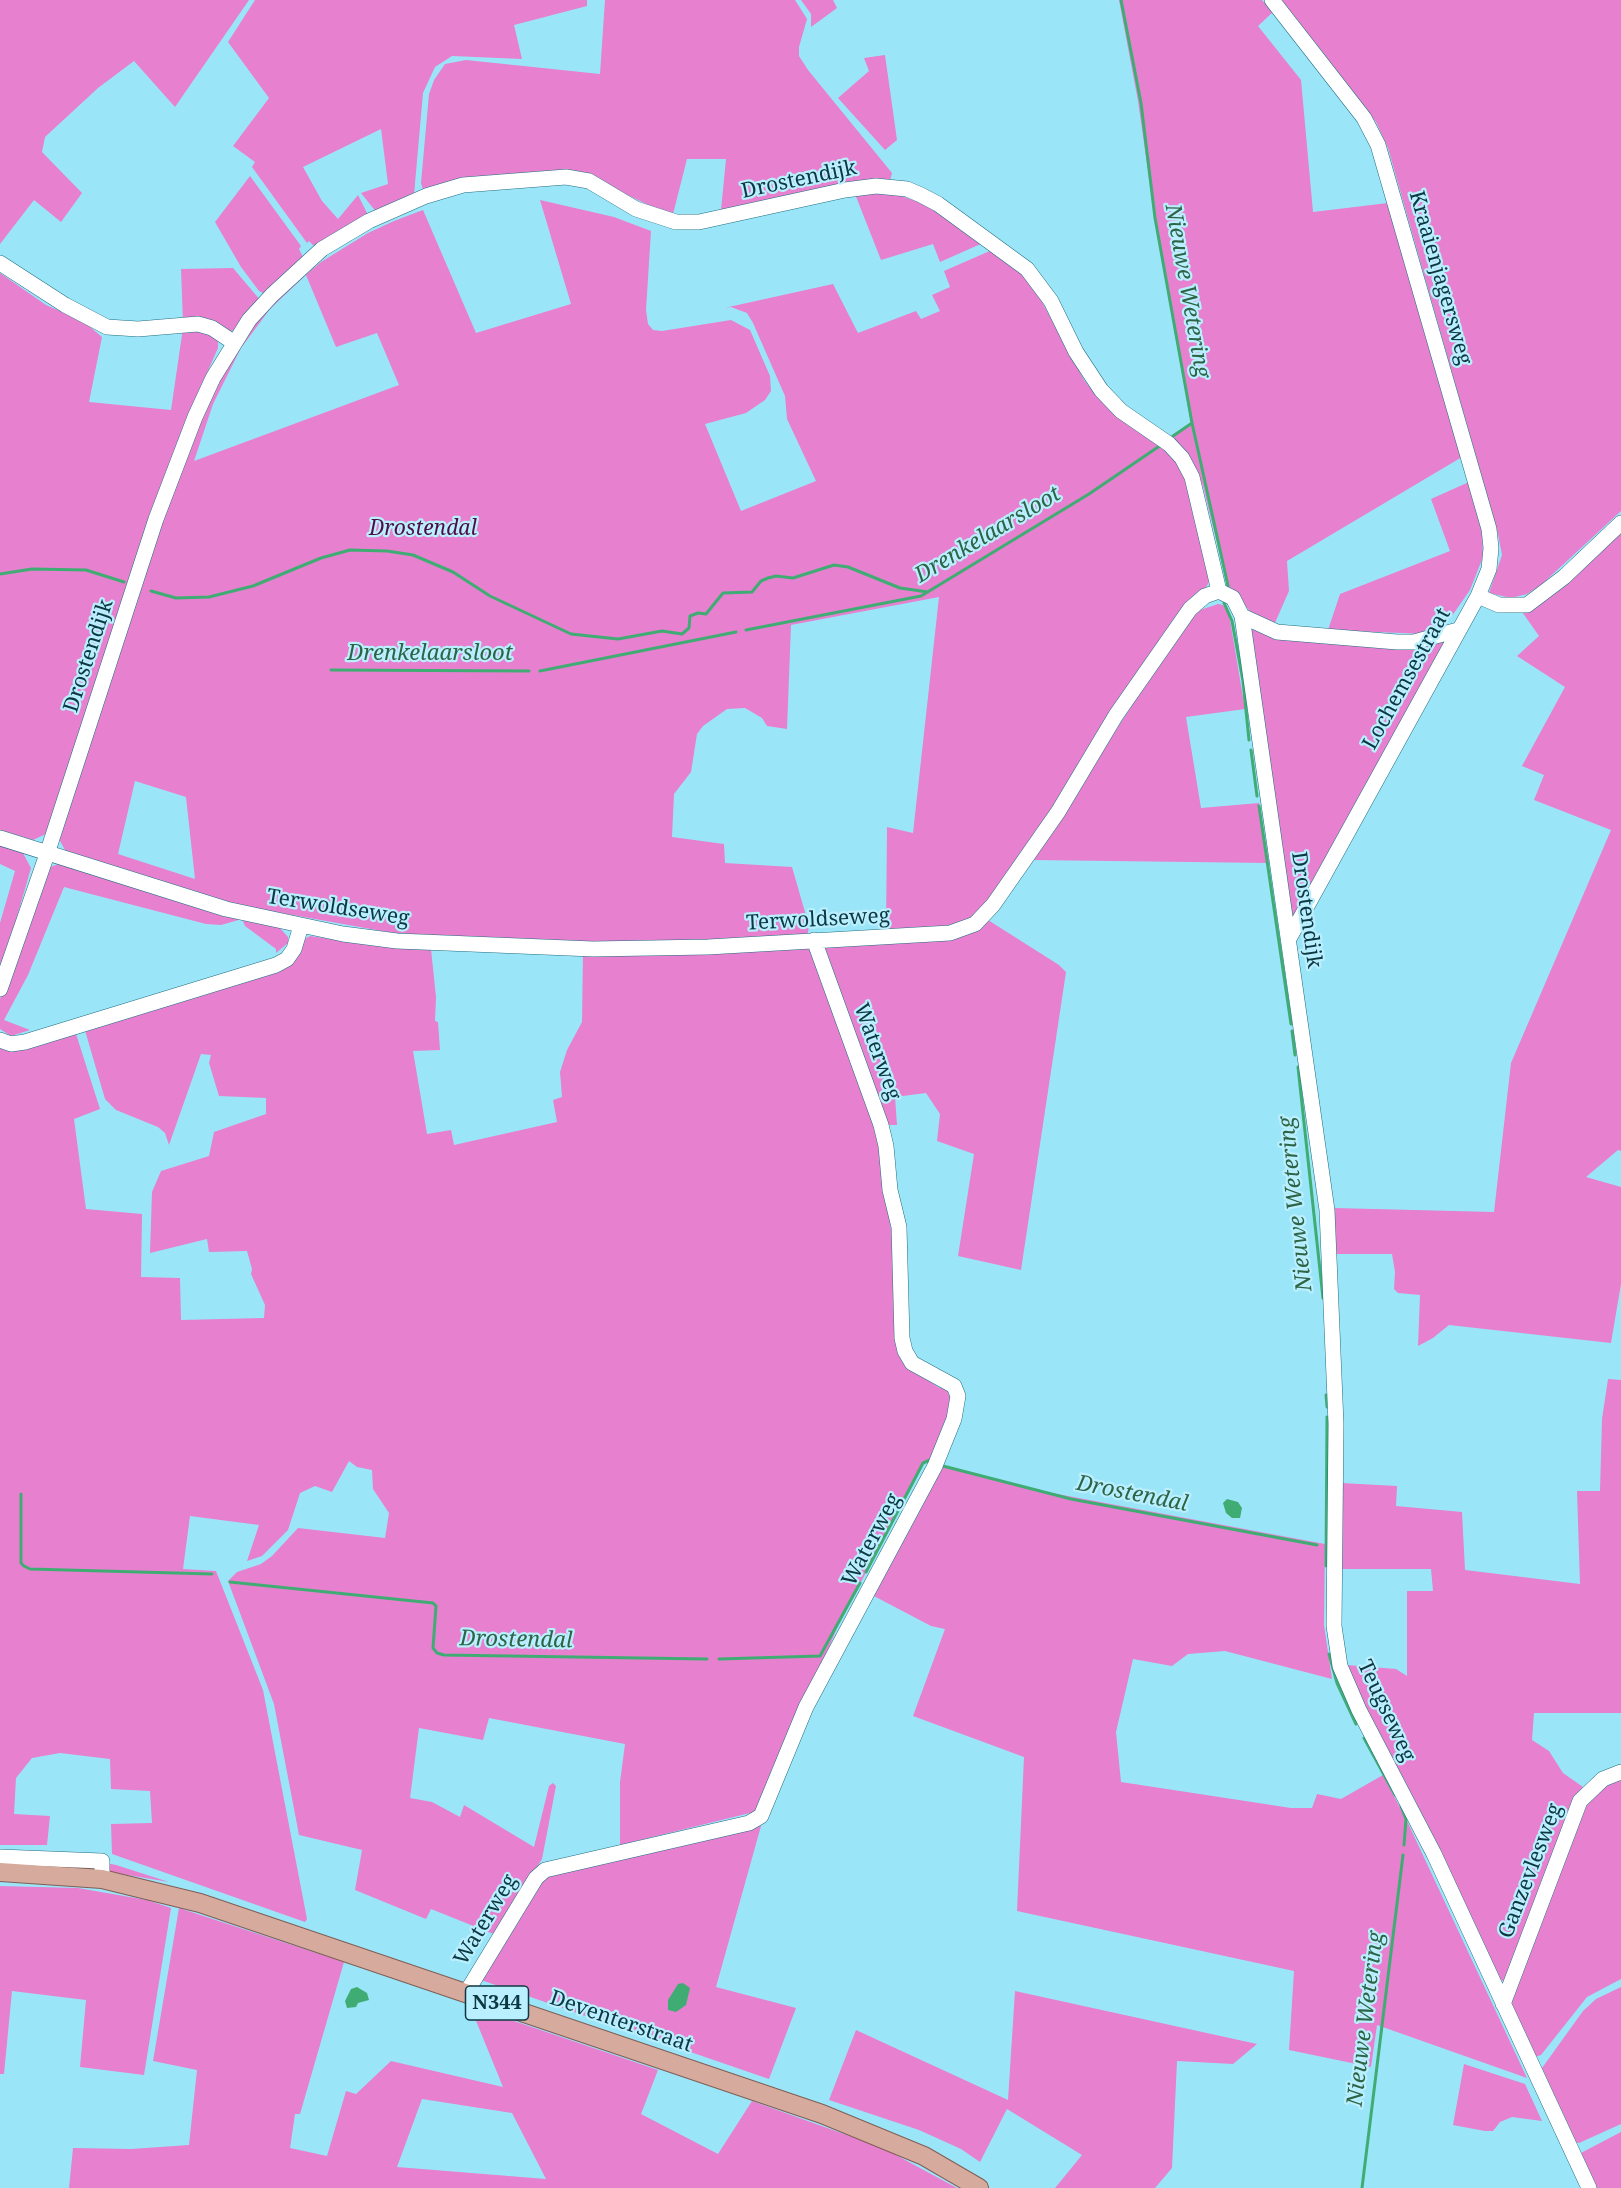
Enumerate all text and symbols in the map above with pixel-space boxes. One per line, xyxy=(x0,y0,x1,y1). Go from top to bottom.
street label: Drostendijk xyxy=(739,156,859,204)
street label: Kraaienjagersweg xyxy=(1403,188,1477,368)
water label: Nieuwe Wetering xyxy=(1159,202,1215,380)
water label: Drenkelaarsloot xyxy=(910,481,1066,589)
park label: Drostendal xyxy=(369,516,477,542)
street label: Drostendijk xyxy=(59,596,119,716)
street label: Lochemsestraat xyxy=(1358,604,1456,754)
water label: Drenkelaarsloot xyxy=(347,641,513,667)
street label: Drostendijk xyxy=(1285,850,1327,970)
street label: Terwoldseweg xyxy=(265,884,411,932)
street label: Terwoldseweg xyxy=(745,904,891,936)
street label: Waterweg xyxy=(848,1000,906,1104)
water label: Nieuwe Wetering xyxy=(1274,1115,1318,1293)
water label: Drostendal xyxy=(1074,1470,1190,1518)
street label: Waterweg xyxy=(837,1489,907,1591)
water label: Drostendal xyxy=(459,1626,573,1654)
street label: Teugseweg xyxy=(1352,1656,1420,1766)
street label: Ganzevlesweg xyxy=(1494,1800,1568,1942)
street label: Waterweg xyxy=(449,1870,523,1970)
water label: Nieuwe Wetering xyxy=(1342,1930,1390,2108)
road number: N344 xyxy=(466,1986,528,2020)
street label: Deventerstraat xyxy=(546,1986,696,2058)

